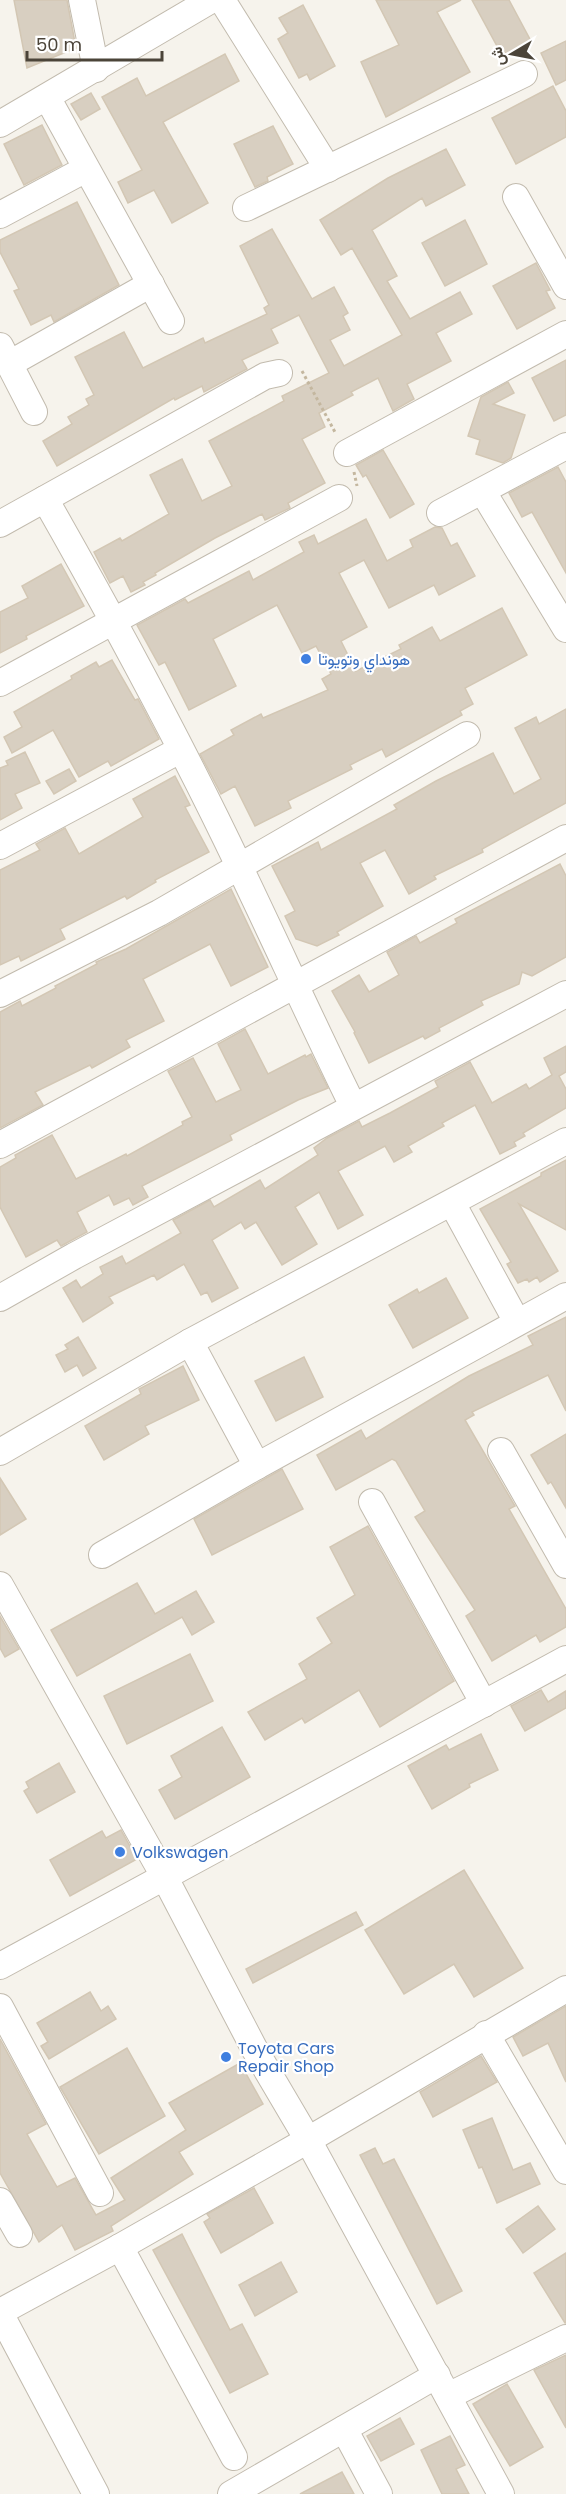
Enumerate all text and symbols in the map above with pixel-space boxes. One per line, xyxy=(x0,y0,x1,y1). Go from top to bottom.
scale bar xyxy=(27,24,162,62)
north arrow xyxy=(482,24,542,84)
text: 50 m xyxy=(36,32,82,57)
text: ش xyxy=(485,45,511,68)
place label: هونداي وتويوتا xyxy=(318,648,410,673)
marker: هونداي وتويوتا xyxy=(299,652,313,666)
place label: Volkswagen xyxy=(132,1841,229,1864)
marker: Volkswagen xyxy=(113,1845,127,1859)
place label: Toyota Cars Repair Shop xyxy=(238,2037,335,2078)
marker: Toyota Cars Repair Shop xyxy=(219,2050,233,2064)

